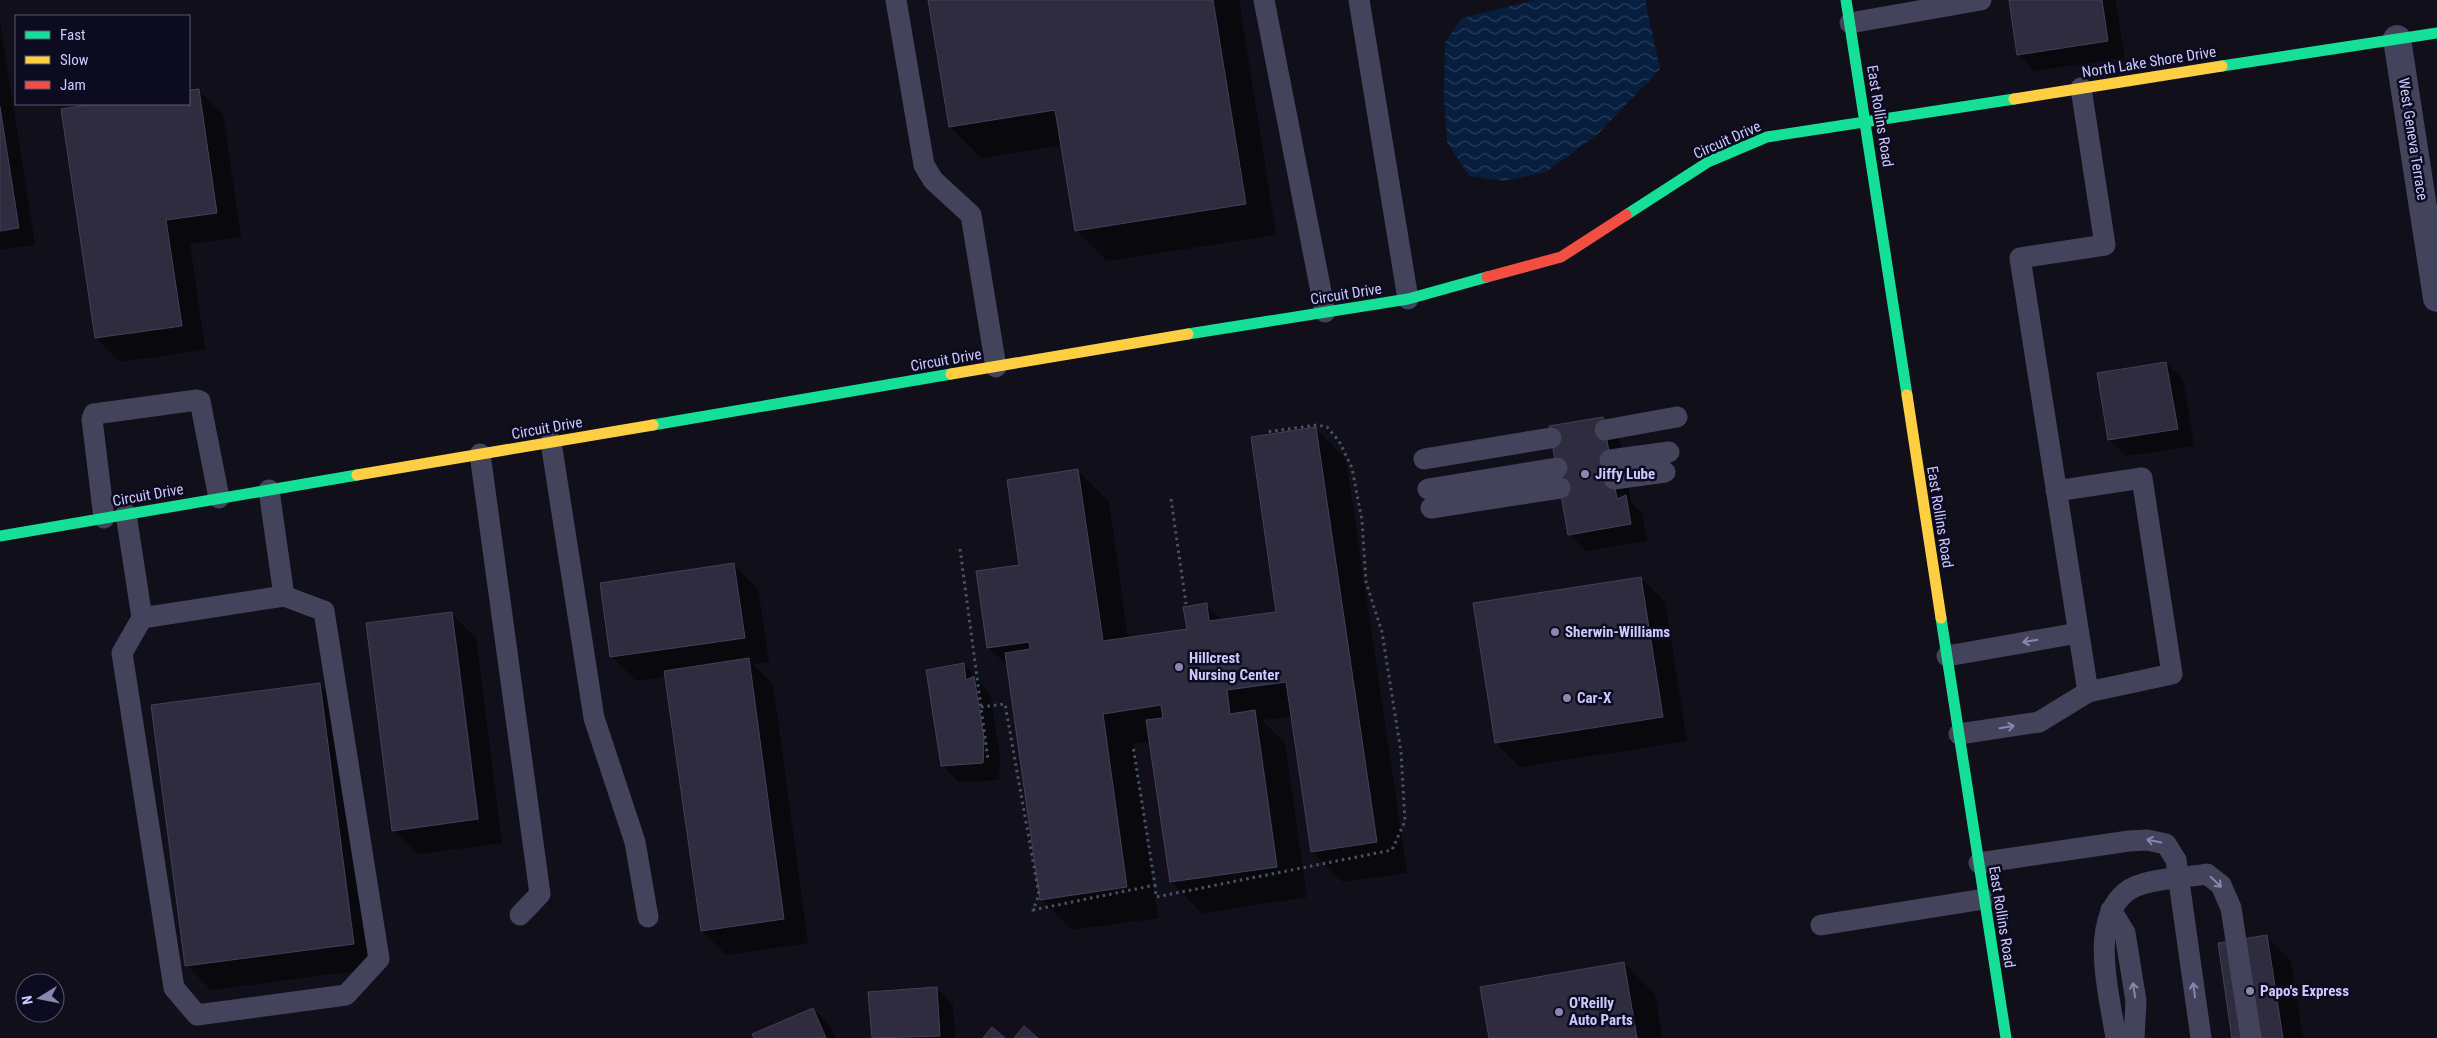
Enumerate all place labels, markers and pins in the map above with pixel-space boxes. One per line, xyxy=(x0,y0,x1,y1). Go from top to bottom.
place label: Jiffy Lube xyxy=(1595,465,1655,483)
marker: Jiffy Lube xyxy=(1579,468,1591,480)
place label: Sherwin-Williams xyxy=(1565,623,1670,641)
marker: Sherwin-Williams xyxy=(1549,626,1561,638)
place label: Hillcrest Nursing Center xyxy=(1189,649,1279,684)
marker: Hillcrest Nursing Center xyxy=(1173,661,1185,673)
place label: Car-X xyxy=(1577,689,1612,707)
marker: Car-X xyxy=(1561,692,1573,704)
place label: Papo's Express xyxy=(2260,982,2349,1000)
marker: Papo's Express xyxy=(2244,985,2256,997)
place label: O'Reilly Auto Parts xyxy=(1569,994,1633,1029)
marker: O'Reilly Auto Parts xyxy=(1553,1006,1565,1018)

